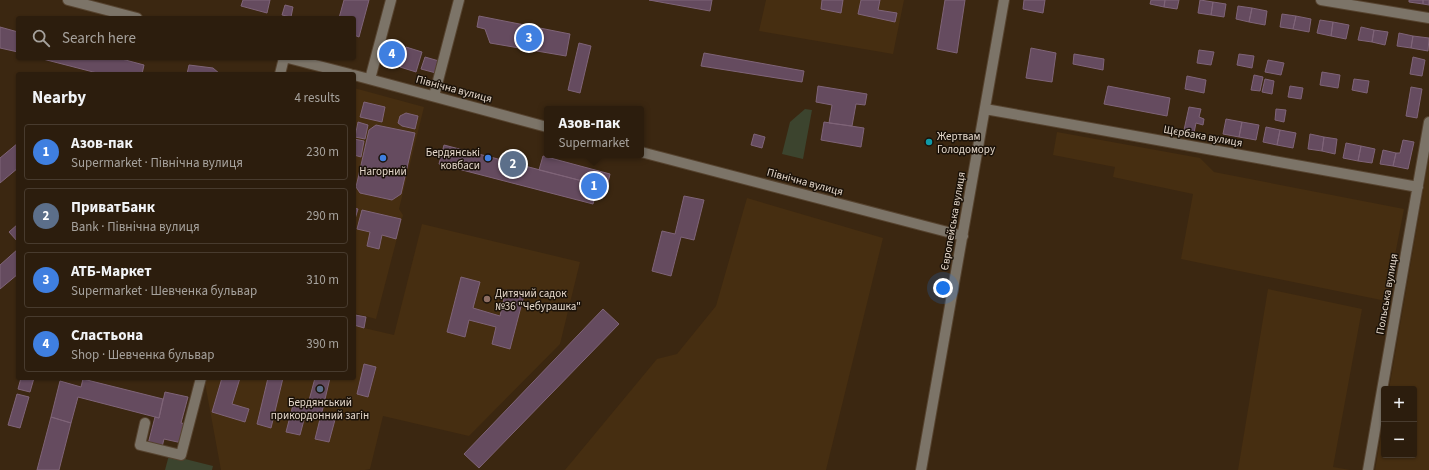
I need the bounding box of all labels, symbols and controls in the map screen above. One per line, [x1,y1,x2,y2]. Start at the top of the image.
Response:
search box [16,16,356,60]
pin: 3 [516,23,542,53]
icon: search [30,27,52,49]
text: Search here [62,28,136,49]
pin: 4 [379,39,405,69]
street label: Північна вулиця [414,72,494,106]
text: Nearby [32,86,86,110]
text: 4 results [295,89,340,107]
popup [544,106,644,158]
text: Азов-пак [559,113,620,134]
street label: Щєрбака вулиця [1162,122,1244,150]
place label: Жертвам Голодомору [937,129,995,157]
text: Азов-пак [71,133,133,154]
text: Supermarket [559,134,629,152]
marker: Жертвам Голодомору [924,137,934,147]
text: 1 [43,143,49,161]
text: 230 m [306,143,339,161]
place label: Бердянські ковбаси [426,145,480,173]
pin: 2 [500,149,526,179]
marker: Нагорний [378,153,388,163]
marker: Бердянські ковбаси [483,153,493,163]
text: Supermarket · Північна вулиця [71,154,243,172]
place label: Нагорний [359,164,407,179]
street label: Північна вулиця [765,165,845,199]
pin: 1 [581,171,607,201]
street label: Європейська вулиця [937,171,969,271]
text: ПриватБанк [71,197,155,218]
text: 2 [43,207,49,225]
text: 290 m [306,207,339,225]
text: Bank · Північна вулиця [71,218,200,236]
street label: Польська вулиця [1372,252,1402,336]
text: АТБ-Маркет [71,261,152,282]
text: 3 [43,271,49,289]
text: 310 m [306,271,339,289]
your location [933,278,953,298]
text: Supermarket · Шевченка бульвар [71,282,257,300]
place label: Дитячий садок №36 "Чебурашка" [495,286,581,314]
marker: Дитячий садок №36 "Чебурашка" [482,294,492,304]
text: Сластьона [71,325,143,346]
text: 4 [43,335,49,353]
text: 390 m [306,335,339,353]
text: Shop · Шевченка бульвар [71,346,215,364]
marker: Бердянський прикордонний загін [315,384,325,394]
map controls [1381,386,1417,458]
button: + [1381,386,1417,422]
place label: Бердянський прикордонний загін [271,395,369,423]
button: − [1381,422,1417,458]

